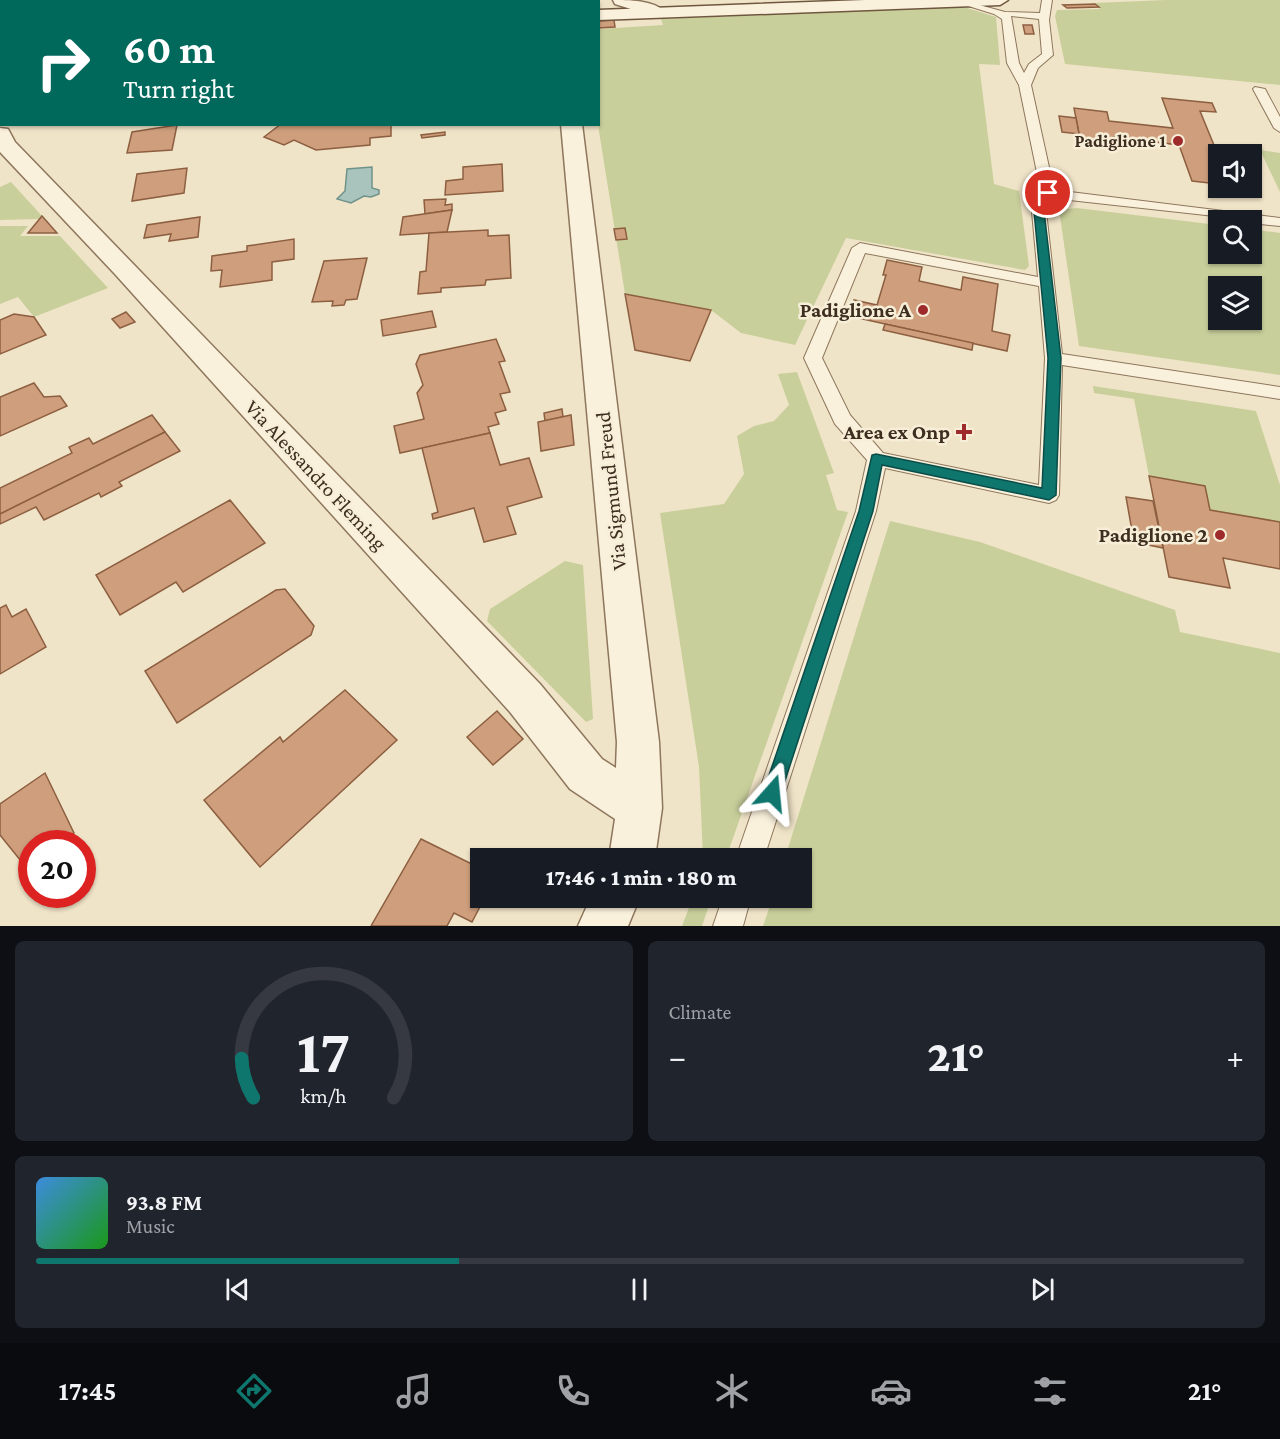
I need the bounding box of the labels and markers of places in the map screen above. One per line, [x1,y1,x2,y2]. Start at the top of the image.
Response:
place label: Padiglione 1 [1075,131,1166,151]
marker: Padiglione 1 [1171,134,1185,148]
pin [1022,167,1073,218]
place label: Padiglione A [800,298,912,322]
marker: Padiglione A [916,303,930,317]
place label: Area ex Onp [842,420,950,444]
marker: Area ex Onp [955,423,973,441]
place label: Padiglione 2 [1099,523,1208,547]
marker: Padiglione 2 [1213,528,1227,542]

